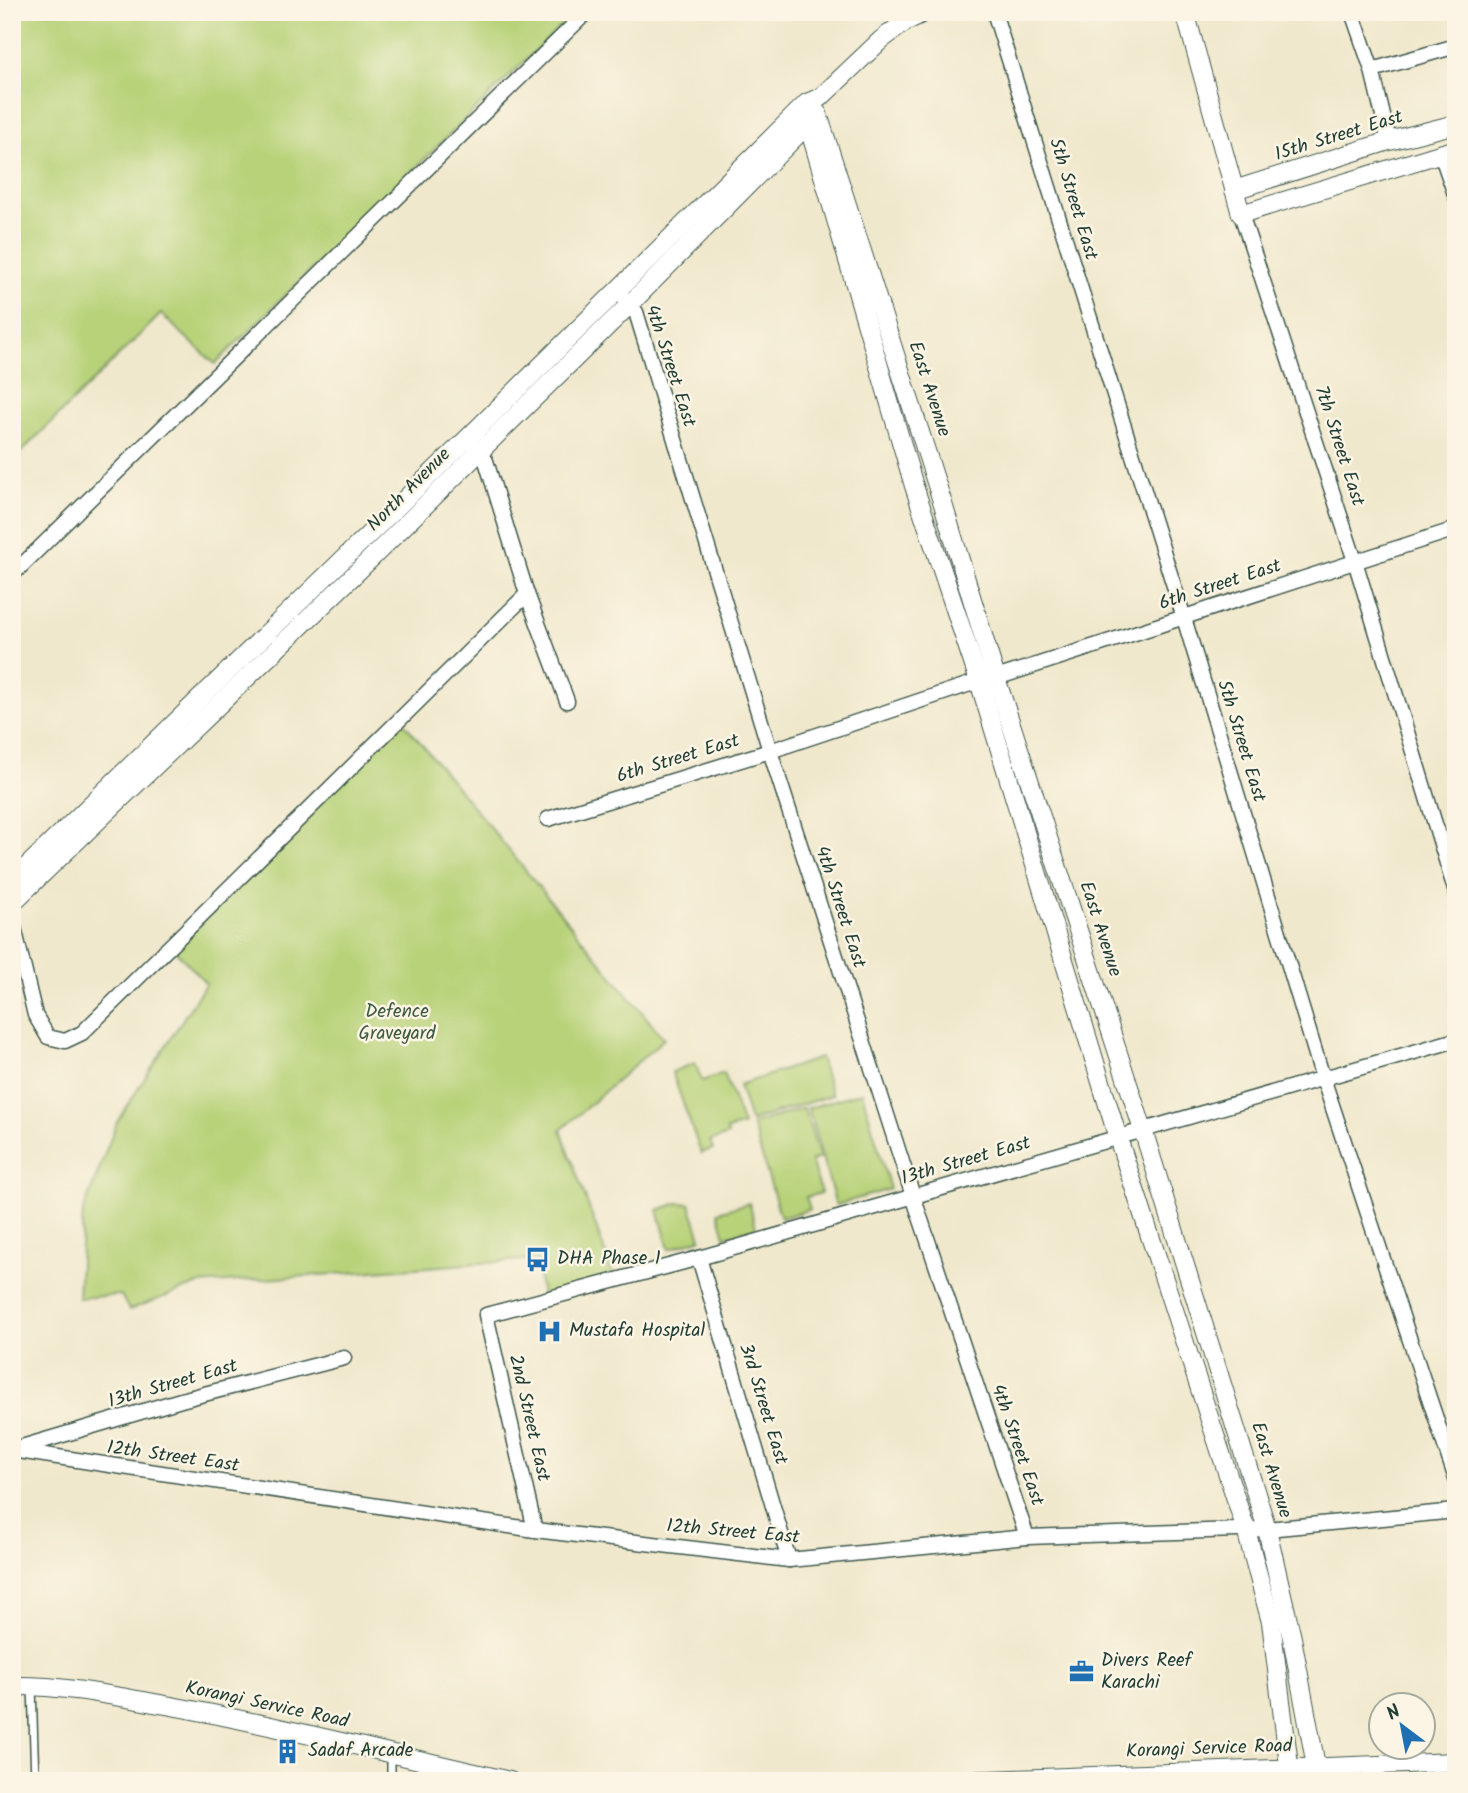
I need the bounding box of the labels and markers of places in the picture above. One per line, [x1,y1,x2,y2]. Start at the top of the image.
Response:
place label: DHA Phase 1 [557,1244,661,1274]
bus stop icon: DHA Phase 1 [523,1245,551,1273]
place label: Mustafa Hospital [569,1316,705,1346]
hospital icon: Mustafa Hospital [535,1317,563,1345]
place label: Divers Reef Karachi [1101,1646,1194,1698]
office icon: Divers Reef Karachi [1067,1658,1095,1686]
place label: Sadaf Arcade [308,1736,414,1766]
building icon: Sadaf Arcade [274,1737,302,1765]

